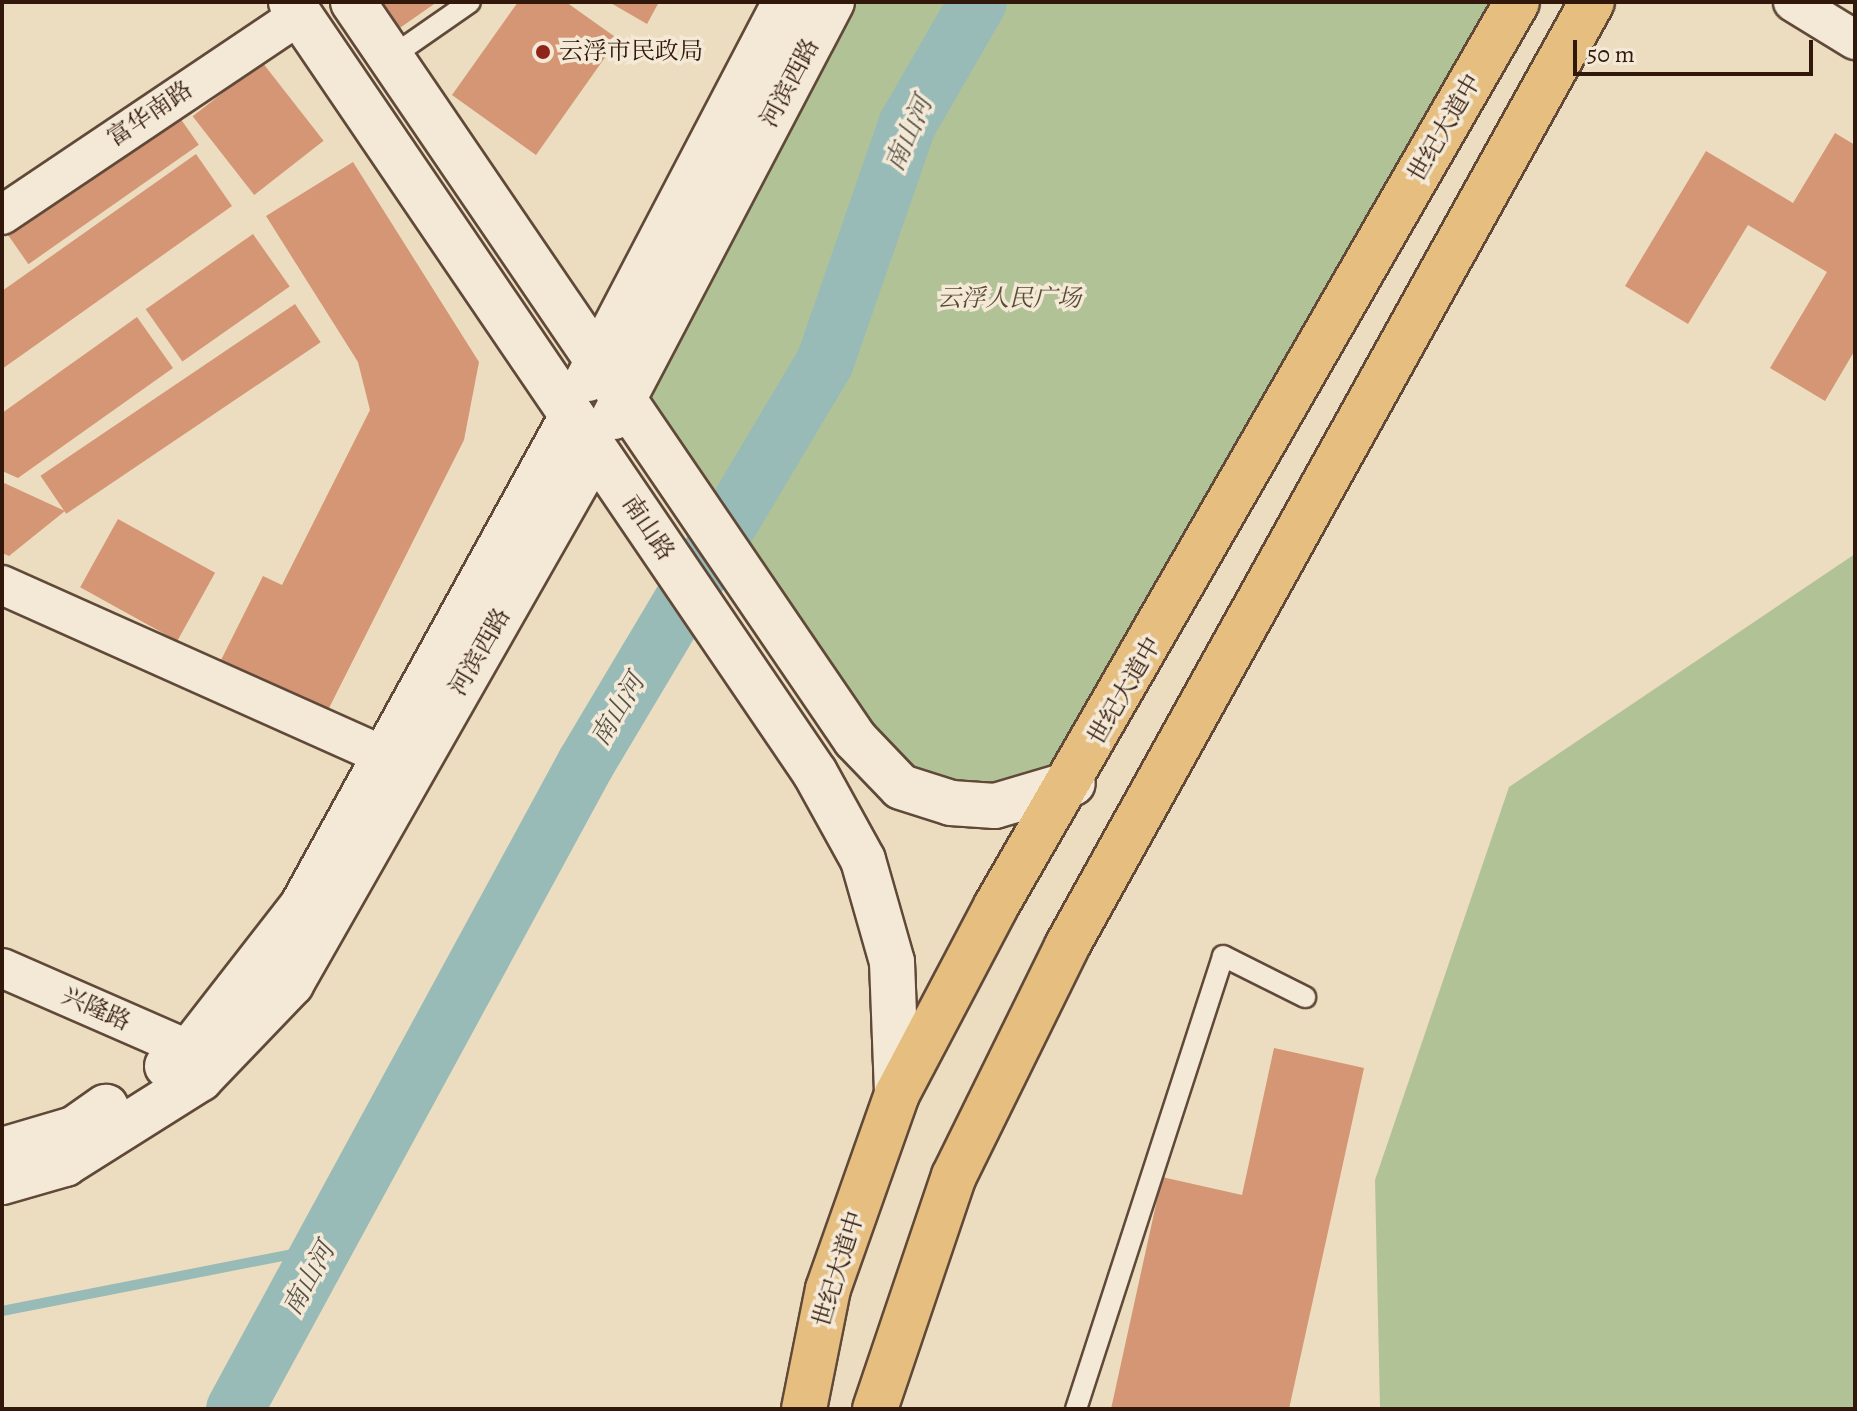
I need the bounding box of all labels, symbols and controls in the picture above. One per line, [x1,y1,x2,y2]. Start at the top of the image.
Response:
scale bar [1577,24,1817,74]
street label: 河滨西路 [755,34,825,132]
place label: 云浮市民政局 [559,38,703,66]
text: 50 m [1587,38,1635,70]
marker: 云浮市民政局 [534,43,552,61]
street label: 世纪大道中 [1403,69,1487,187]
street label: 富华南路 [102,75,198,153]
water label: 南山河 [879,92,939,176]
park label: 云浮人民广场 [937,285,1081,313]
street label: 南山路 [616,490,680,566]
street label: 河滨西路 [444,603,516,701]
street label: 世纪大道中 [1083,632,1167,750]
water label: 南山河 [585,669,651,751]
street label: 兴隆路 [57,981,135,1037]
street label: 世纪大道中 [808,1207,870,1331]
water label: 南山河 [276,1237,342,1321]

